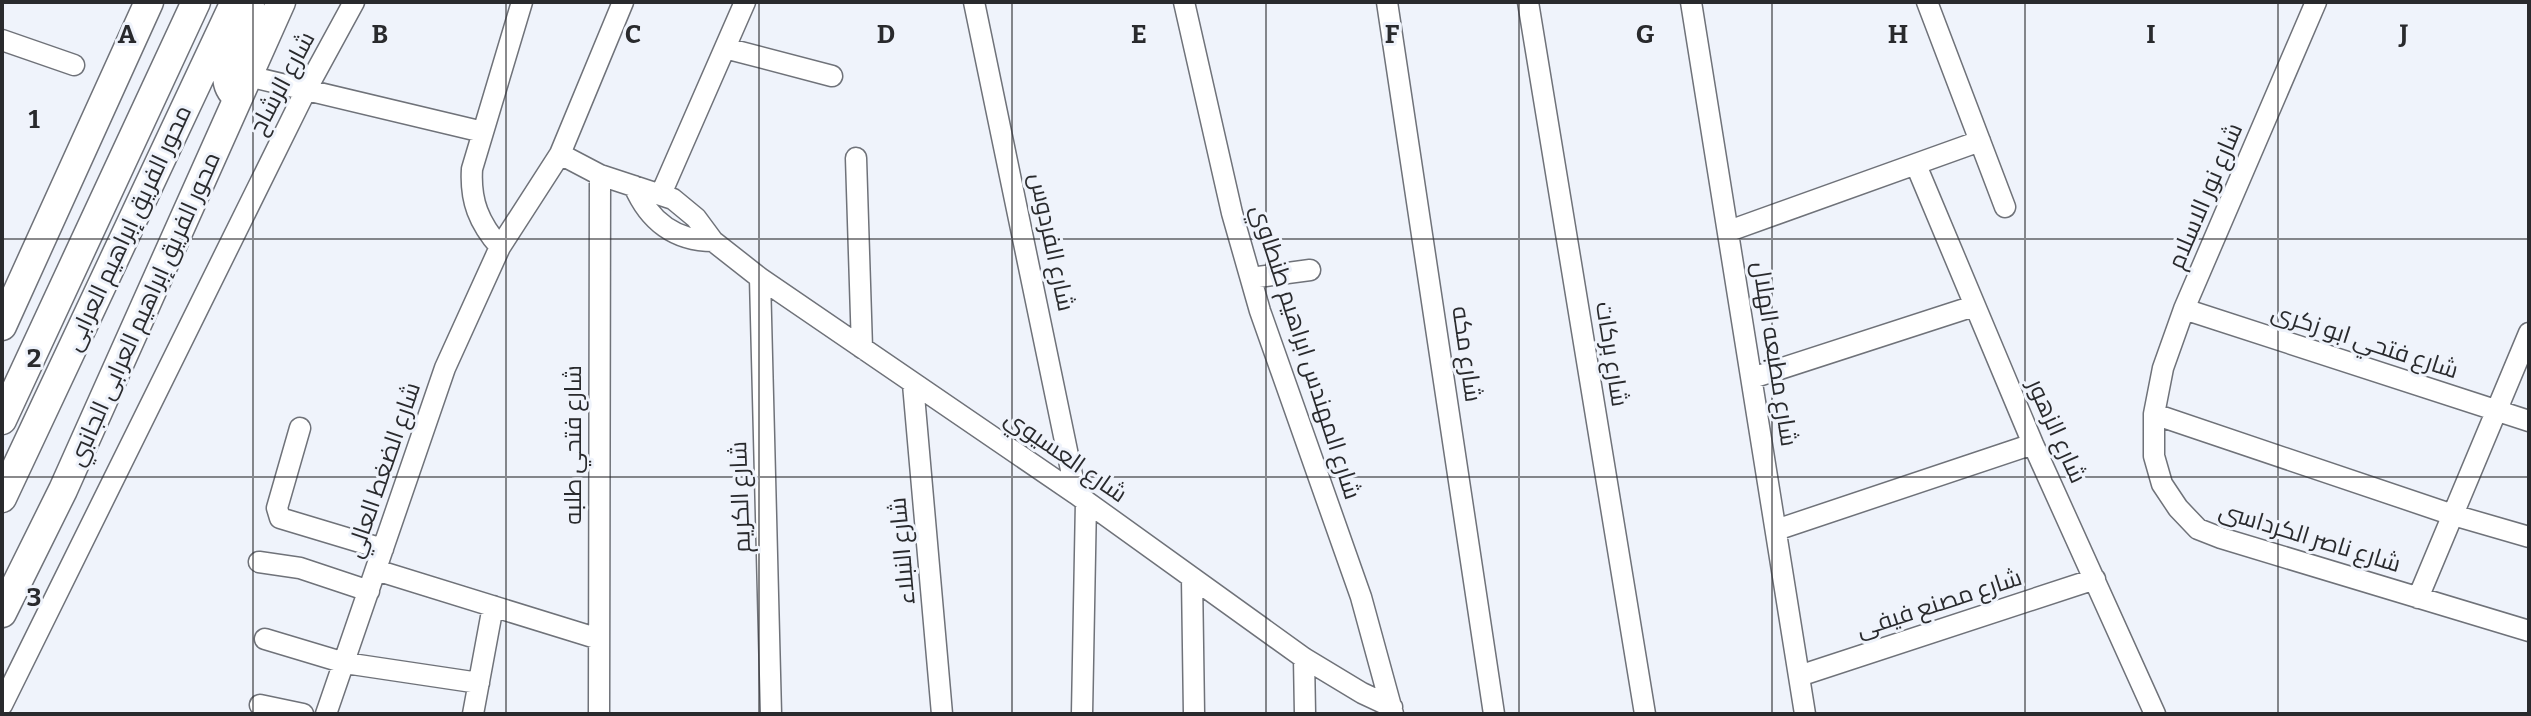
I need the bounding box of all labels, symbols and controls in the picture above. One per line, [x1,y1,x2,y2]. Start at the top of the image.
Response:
text: A [118,19,137,50]
text: B [372,19,388,50]
text: C [625,19,641,50]
text: D [877,19,895,50]
text: E [1131,19,1147,50]
text: F [1385,19,1400,50]
text: G [1636,19,1655,50]
text: H [1888,19,1908,50]
text: I [2146,19,2156,50]
text: J [2398,19,2409,50]
street label: شارع الرشاح [243,27,323,140]
street label: محور الفريق إبراهيم العرابى [59,101,199,356]
text: 1 [28,104,40,135]
street label: شارع نور الاسلام [2162,119,2250,274]
street label: محور الفريق إبراهيم العرابى الجانبي [62,148,231,472]
street label: شارع الفردوس [1022,170,1080,314]
street label: شارع المهندس ابراهيم طنطاوي [1241,201,1367,504]
street label: شارع مطبعه الهلال [1745,260,1803,449]
street label: شارع فتحي ابو زكرى [2266,298,2462,389]
street label: شارع بركات [1588,299,1634,409]
street label: شارع مكه [1444,304,1488,404]
text: 2 [27,343,41,374]
street label: شارع فتحي طلبه [559,365,592,525]
street label: شارع الزهور [2019,373,2092,488]
street label: شارع الضغط العالي [340,379,431,563]
street label: شارع العسيوي [997,404,1132,512]
street label: شارع الكريم [724,441,758,553]
street label: شارع النبلاء [883,496,923,606]
street label: شارع ناصر الكرداسى [2215,496,2404,580]
street label: شارع مصنع فيفى [1853,563,2026,645]
text: 3 [27,582,41,613]

